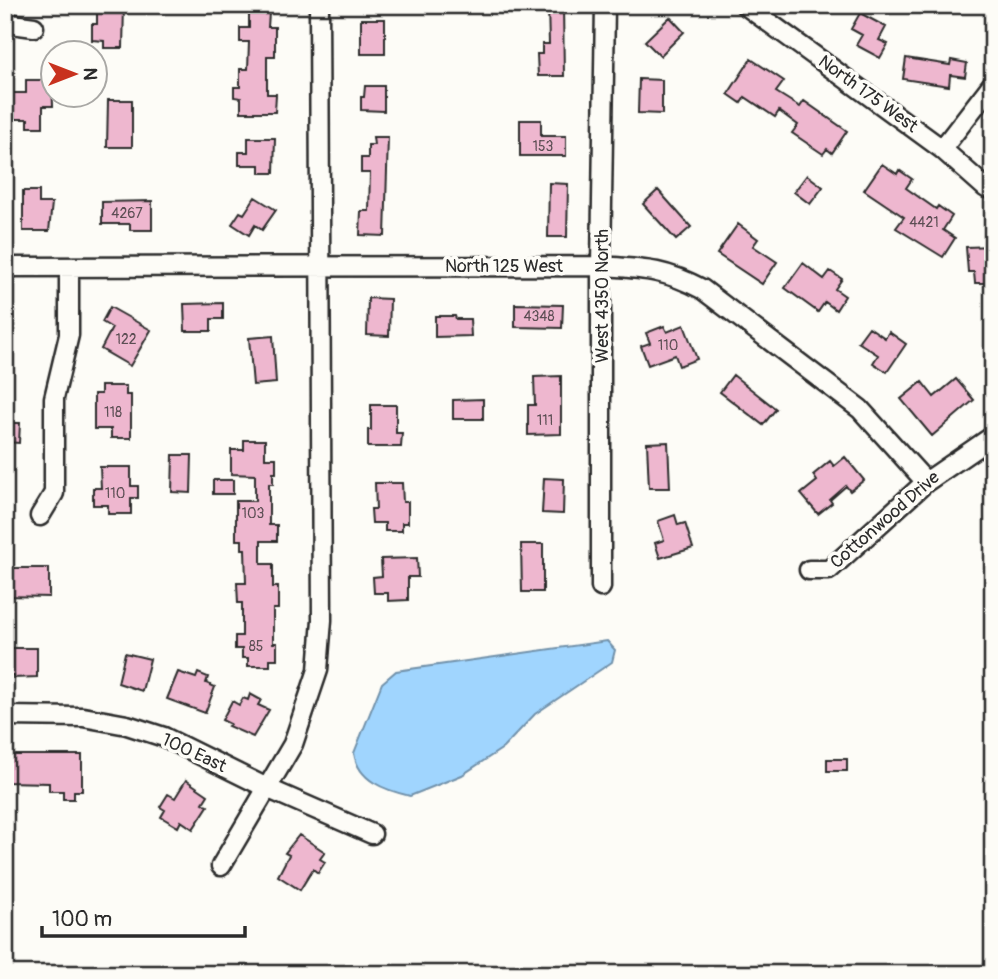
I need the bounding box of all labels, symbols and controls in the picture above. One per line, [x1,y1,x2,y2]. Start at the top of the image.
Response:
north arrow [38,38,108,108]
street label: North 175 West [814,50,923,138]
text: N [78,68,102,81]
house number: 153 [533,138,554,155]
house number: 4267 [111,205,143,222]
house number: 4421 [909,214,939,231]
street label: West 4350 North [591,229,614,363]
street label: North 125 West [445,255,564,278]
house number: 4348 [523,308,555,325]
house number: 122 [115,331,137,348]
house number: 110 [658,337,678,354]
house number: 118 [104,404,122,421]
house number: 111 [537,412,553,429]
street label: Cottonwood Drive [826,466,945,574]
house number: 110 [105,485,125,502]
house number: 103 [242,505,265,522]
house number: 85 [249,638,263,655]
street label: 100 East [158,728,231,778]
scale bar [42,895,245,939]
text: 100 m [52,906,112,933]

